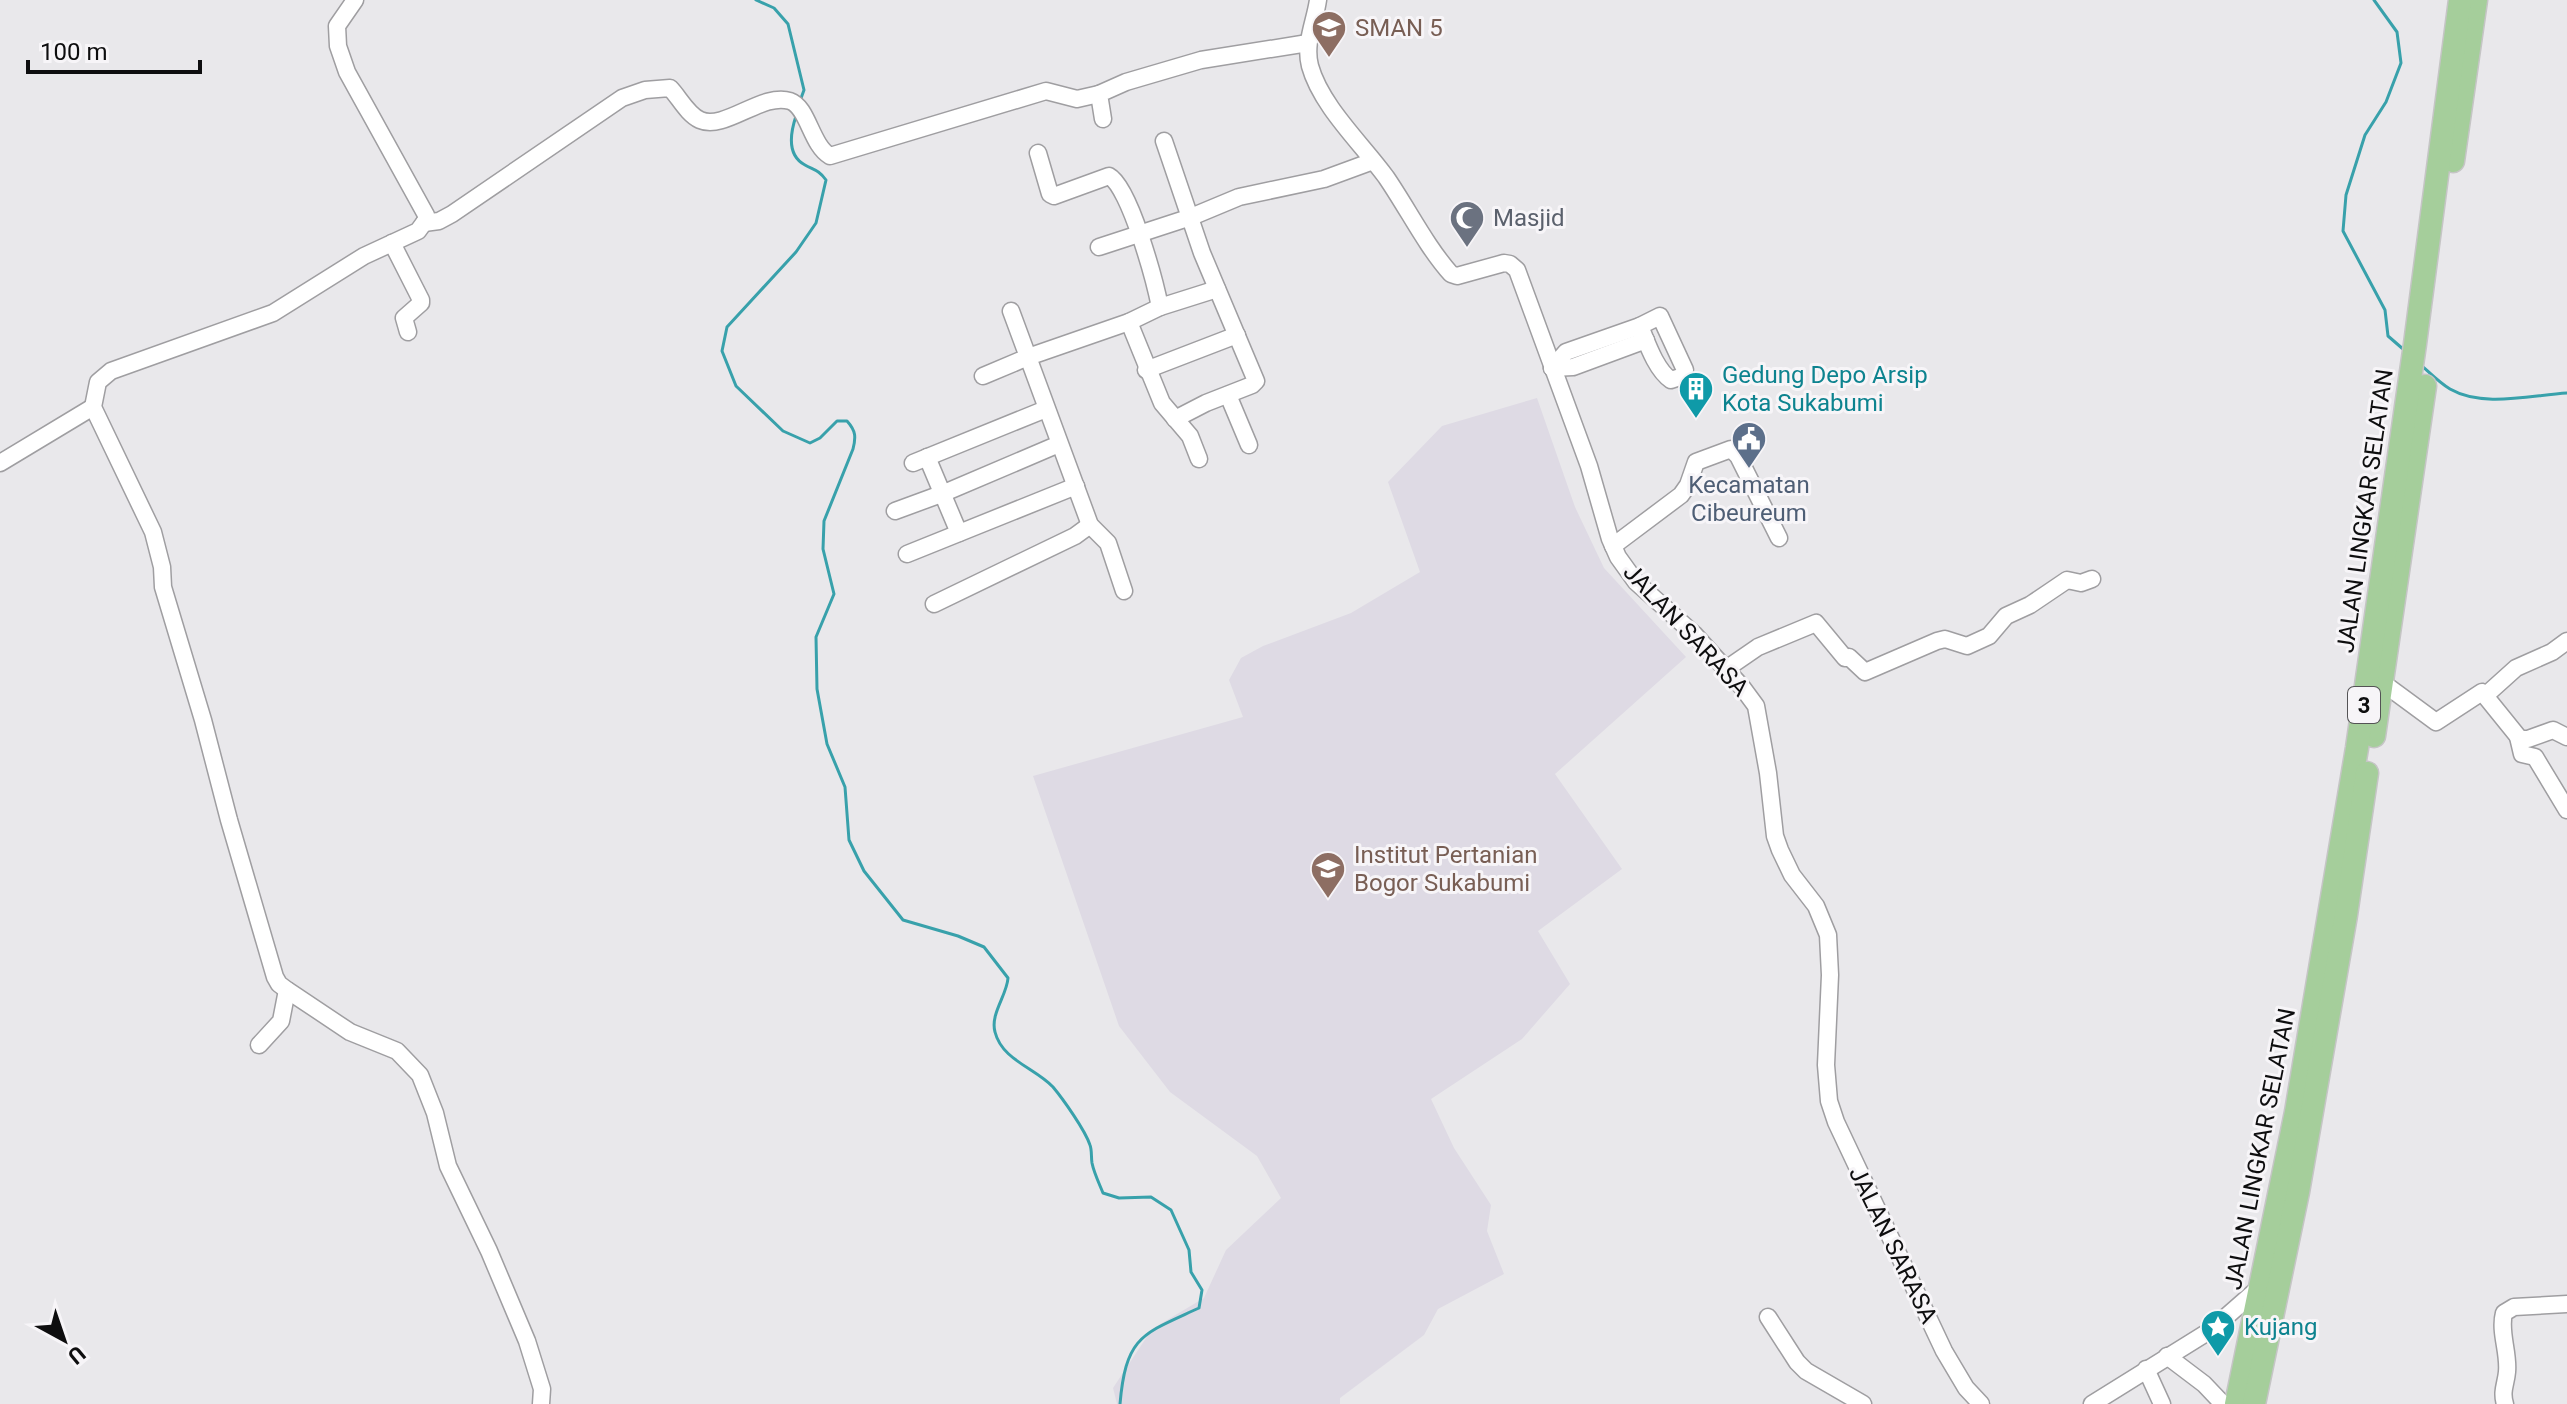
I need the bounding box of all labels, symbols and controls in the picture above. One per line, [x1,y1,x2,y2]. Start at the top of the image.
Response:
school or university icon: SMAN 5 [1310,9,1348,59]
place label: SMAN 5 [1355,14,1443,42]
scale bar [28,24,200,74]
text: 100 m [40,38,107,66]
mosque icon: Masjid [1448,199,1486,249]
place label: Masjid [1493,204,1565,232]
place label: Gedung Depo Arsip Kota Sukabumi [1722,361,1928,417]
street label: JALAN LINGKAR SELATAN [2331,367,2399,655]
building icon: Gedung Depo Arsip Kota Sukabumi [1677,370,1715,420]
public building icon: Kecamatan Cibeureum [1730,420,1768,470]
place label: Kecamatan Cibeureum [1688,471,1810,527]
street label: JALAN SARASA [1618,558,1755,702]
road number: 3 [2348,687,2380,723]
place label: Institut Pertanian Bogor Sukabumi [1354,841,1537,897]
school or university icon: Institut Pertanian Bogor Sukabumi [1309,850,1347,900]
street label: JALAN LINGKAR SELATAN [2219,1006,2301,1292]
street label: JALAN SARASA [1843,1162,1943,1328]
north arrow [24,1300,104,1380]
place icon: Kujang [2199,1308,2237,1358]
place label: Kujang [2244,1313,2318,1341]
text: U [63,1341,90,1369]

